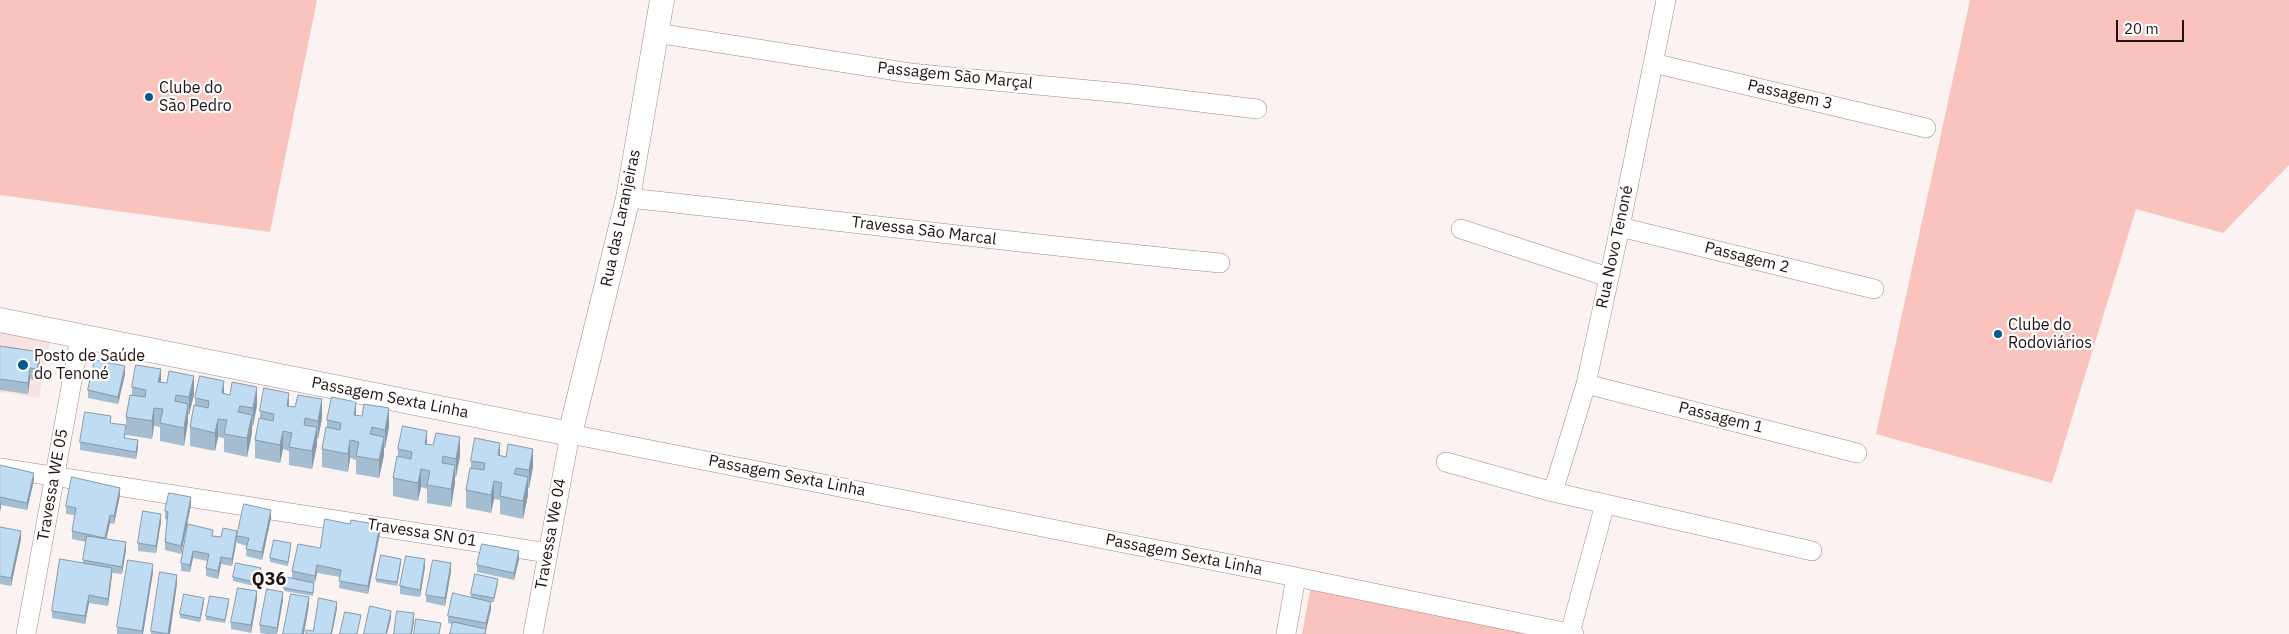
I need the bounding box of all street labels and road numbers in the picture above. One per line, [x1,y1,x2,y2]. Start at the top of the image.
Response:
street label: Passagem São Marçal [877,58,1033,94]
street label: Passagem 3 [1746,76,1834,114]
street label: Rua das Laranjeiras [597,148,645,288]
street label: Rua Novo Tenoné [1593,184,1637,310]
street label: Travessa São Marcal [850,213,998,249]
street label: Passagem 2 [1703,238,1791,278]
street label: Passagem Sexta Linha [310,373,470,423]
street label: Passagem 1 [1677,398,1765,438]
street label: Travessa WE 05 [34,427,72,543]
street label: Passagem Sexta Linha [707,451,867,501]
street label: Travessa We 04 [532,477,570,591]
street label: Travessa SN 01 [366,515,478,551]
street label: Passagem Sexta Linha [1104,530,1264,580]

